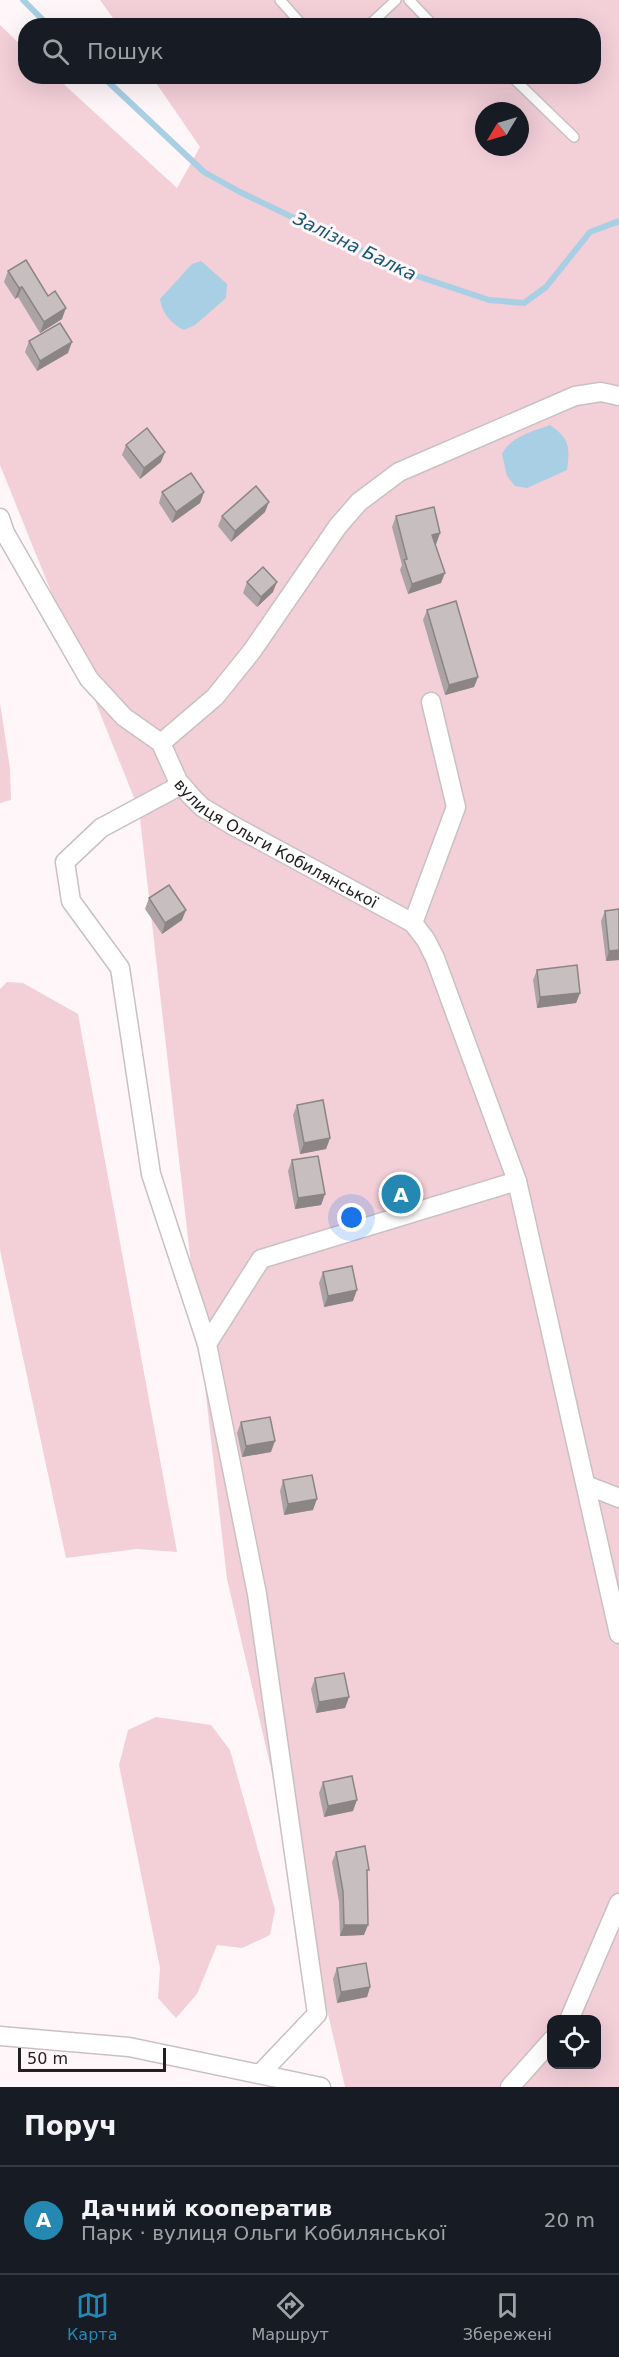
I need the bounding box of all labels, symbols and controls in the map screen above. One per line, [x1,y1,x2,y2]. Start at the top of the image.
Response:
search box [18,18,601,84]
icon: search [39,35,72,68]
text: Пошук [87,39,163,64]
north arrow [475,102,529,156]
water label: Залізна Балка [290,207,420,285]
street label: вулиця Ольги Кобилянської [171,774,382,912]
pin: A [382,1172,420,1216]
your location [337,1203,366,1232]
map controls [547,2015,601,2069]
button: locate [547,2015,601,2069]
scale bar [18,2045,166,2072]
text: 50 m [27,2049,68,2068]
text: Поруч [24,2111,117,2141]
text: Дачний кооператив [81,2196,332,2221]
text: A [36,2208,51,2232]
text: 20 m [544,2208,595,2232]
text: Парк · вулиця Ольги Кобилянської [81,2221,446,2245]
tab: Карта [67,2289,117,2344]
tab: Маршрут [251,2289,329,2344]
tab: Збережені [463,2289,552,2344]

